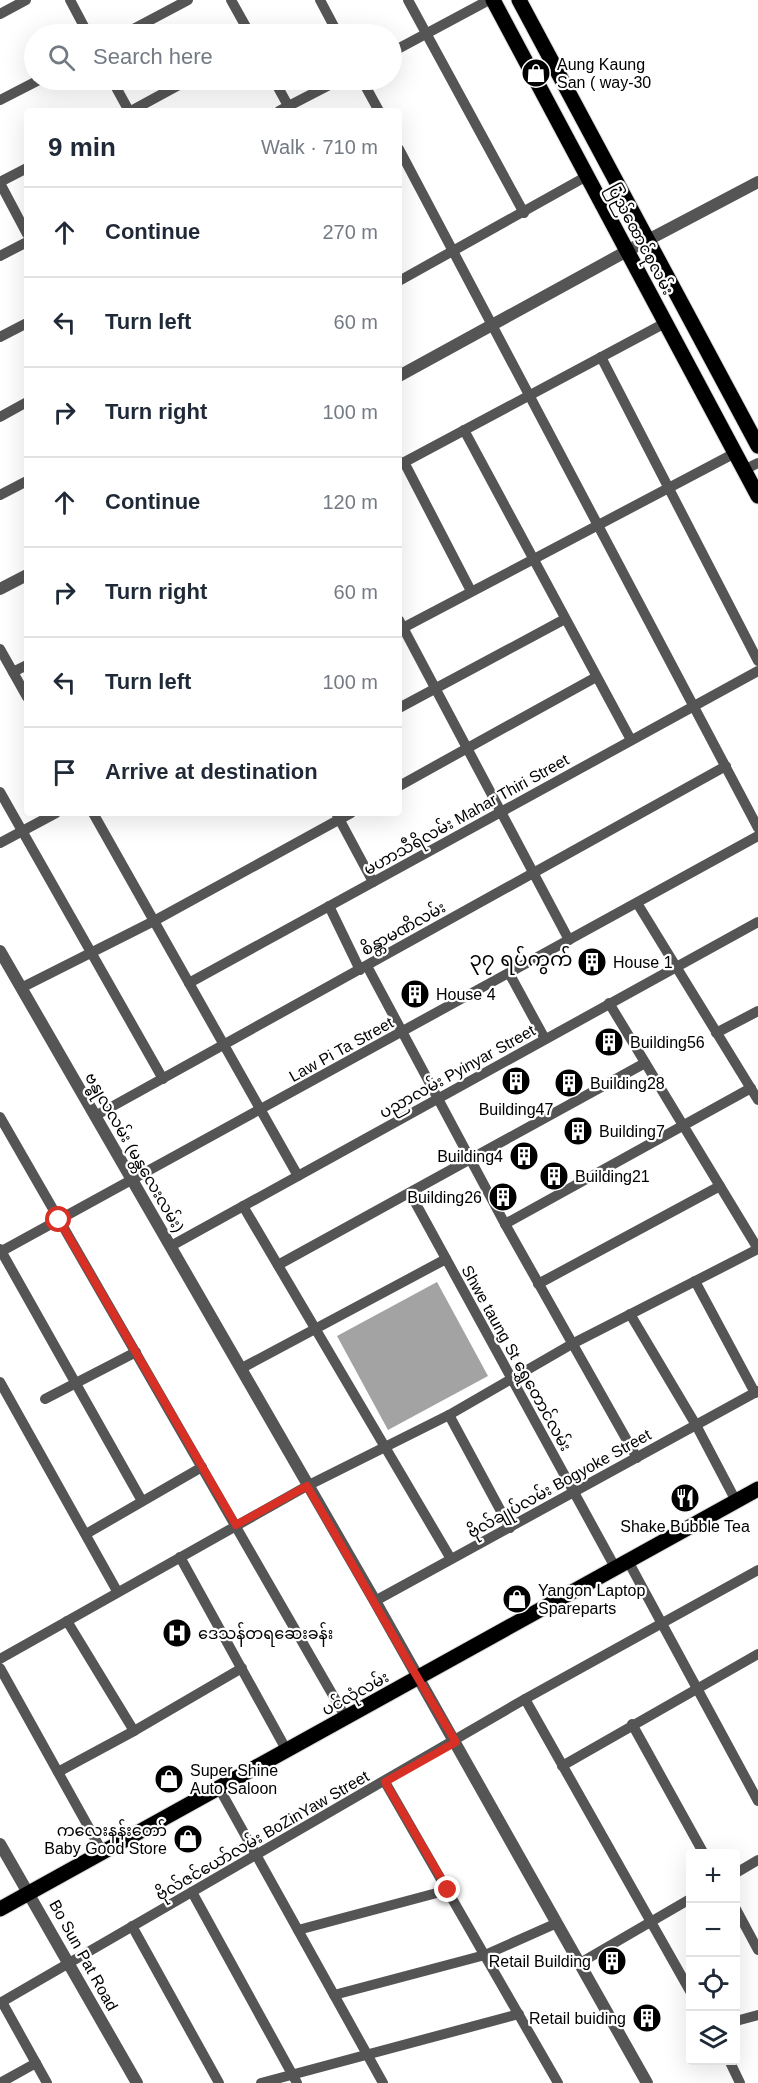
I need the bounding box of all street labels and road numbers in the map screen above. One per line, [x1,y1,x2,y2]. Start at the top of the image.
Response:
street label: ပြည်ထောင်စုလမ်း [599,180,680,300]
street label: မဟာသီရိလမ်း Mahar Thiri Street [359,748,575,882]
street label: စိန္တာမဏိလမ်း [357,896,451,963]
street label: Law Pi Ta Street [286,1014,397,1085]
street label: ပညာလမ်း Pyinyar Street [375,1019,541,1126]
street label: ဗန္ဓုလလမ်း (မန္တလေးလမ်း) [77,1068,190,1238]
street label: Shwe taung St ရွှေတောင်လမ်း [454,1261,577,1456]
street label: ဗိုလ်ချုပ်လမ်း Bogyoke Street [463,1423,657,1546]
street label: ပင်လုံလမ်း [317,1666,394,1724]
street label: ဗိုလ်ဇင်ယော်လမ်း BoZinYaw Street [151,1764,375,1909]
street label: Bo Sun Pat Road [46,1897,121,2013]

